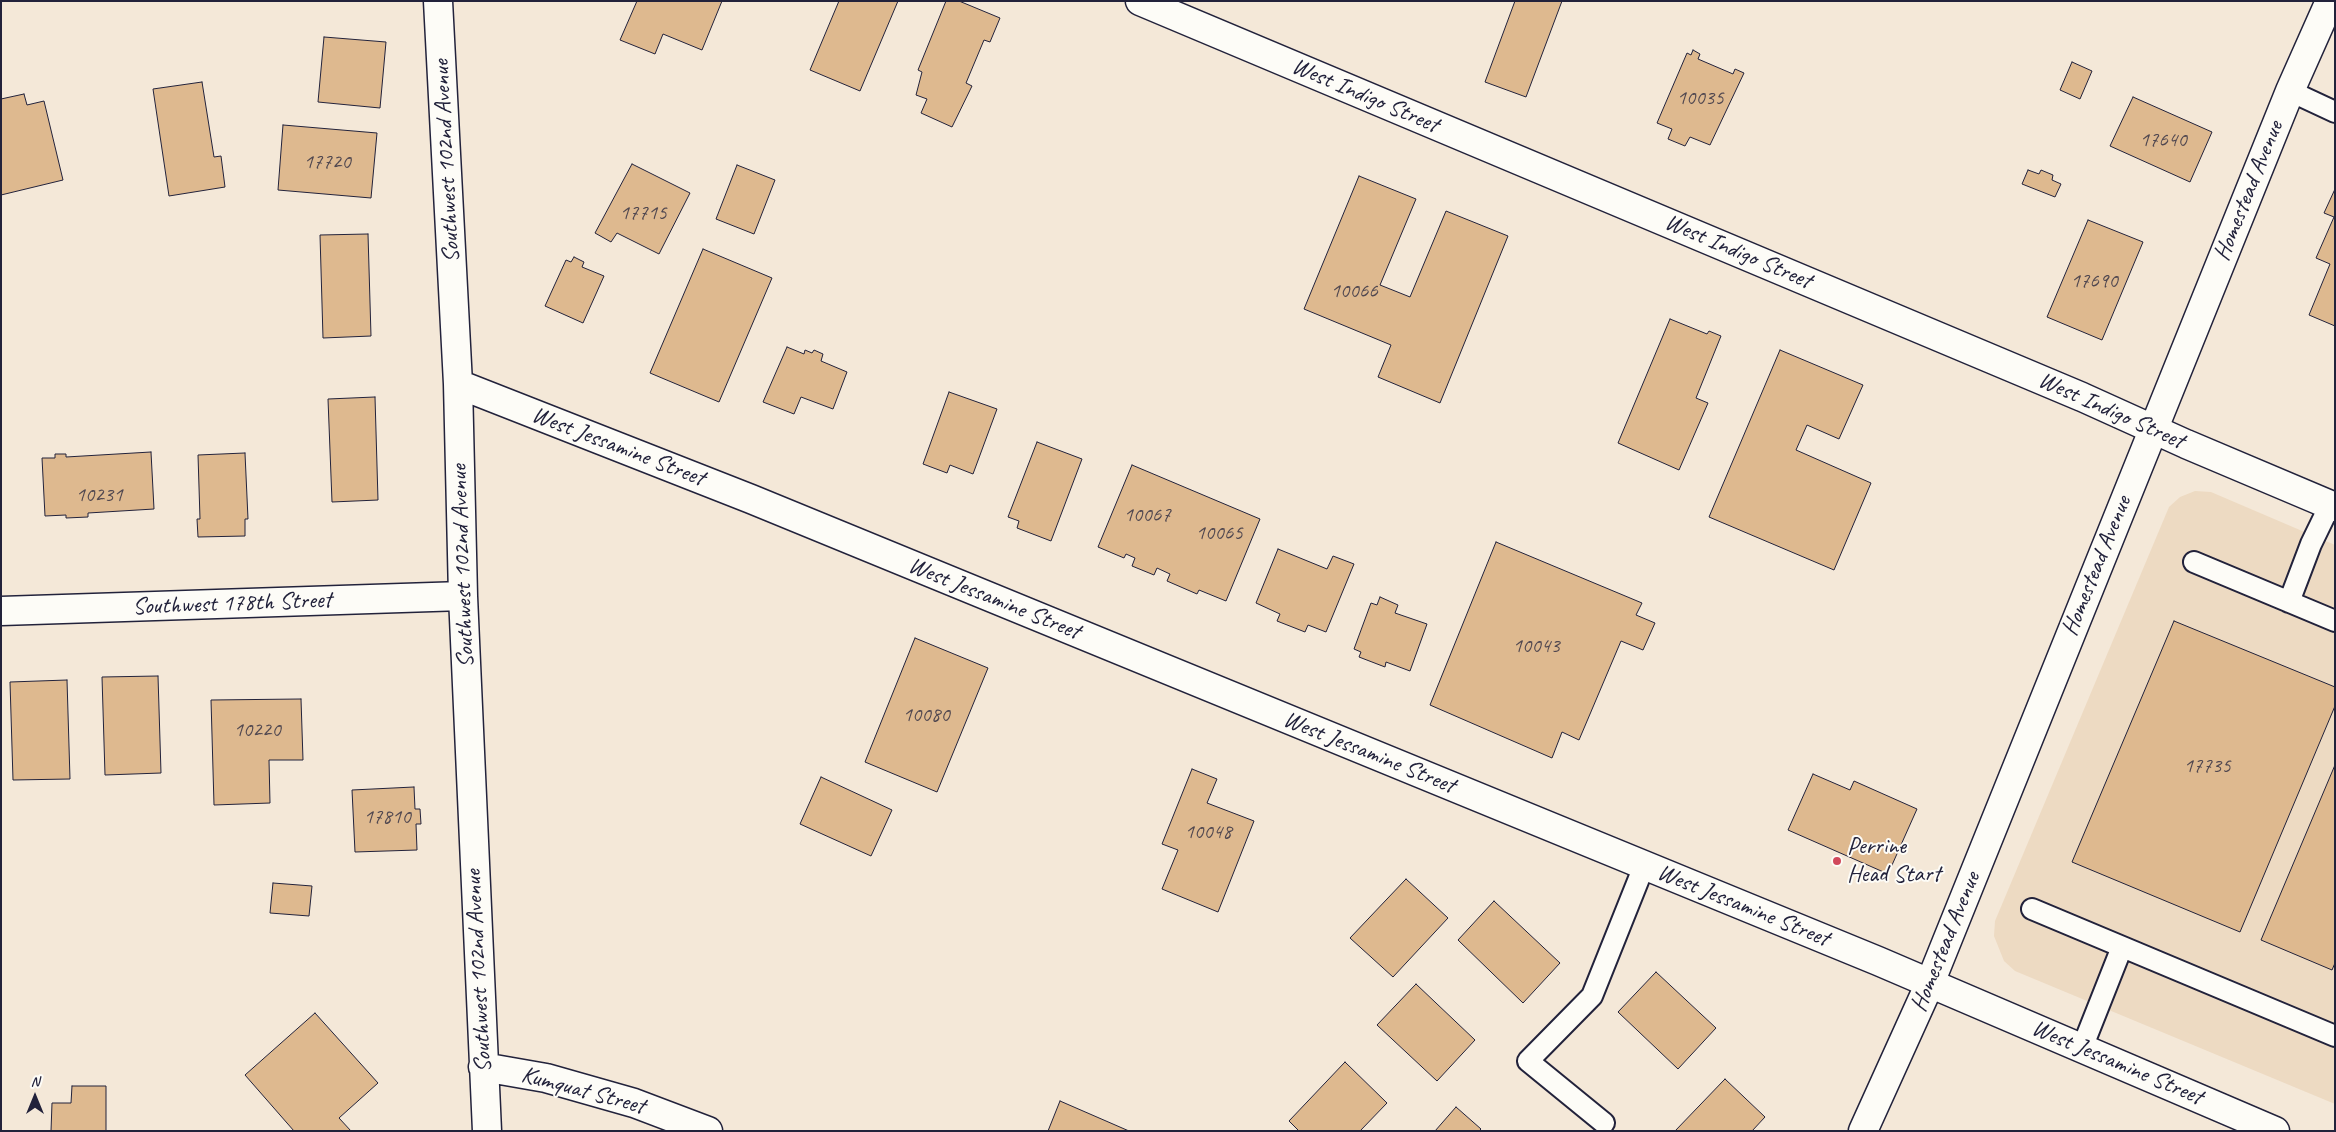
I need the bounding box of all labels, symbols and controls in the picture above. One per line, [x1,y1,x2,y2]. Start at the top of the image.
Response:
street label: West Indigo Street [1287,52,1443,140]
street label: Southwest 102nd Avenue [427,59,467,263]
house number: 10035 [1676,85,1724,111]
street label: Homestead Avenue [2208,117,2290,265]
house number: 17640 [2139,127,2187,153]
house number: 17720 [303,149,351,175]
house number: 17715 [619,200,667,226]
street label: West Indigo Street [1660,208,1816,296]
house number: 17690 [2070,268,2118,294]
house number: 10066 [1330,278,1378,304]
street label: West Indigo Street [2034,366,2188,456]
street label: West Jessamine Street [528,401,708,493]
street label: Southwest 102nd Avenue [445,464,481,668]
house number: 10231 [75,482,123,508]
street label: Homestead Avenue [2056,492,2138,640]
house number: 10067 [1123,502,1171,528]
house number: 10065 [1195,520,1243,546]
street label: West Jessamine Street [904,551,1084,647]
street label: Southwest 178th Street [132,586,332,622]
house number: 10043 [1512,633,1560,659]
house number: 10080 [902,702,950,728]
street label: West Jessamine Street [1279,705,1459,801]
house number: 10220 [233,717,281,743]
house number: 17735 [2183,753,2231,779]
house number: 17810 [363,804,411,830]
house number: 10048 [1184,819,1232,845]
place label: Perrine Head Start [1847,833,1940,889]
marker: Perrine Head Start [1831,855,1843,867]
street label: West Jessamine Street [1653,858,1833,954]
street label: Homestead Avenue [1905,868,1987,1016]
street label: Southwest 102nd Avenue [459,869,499,1073]
street label: West Jessamine Street [2027,1014,2207,1112]
street label: Kumquat Street [518,1061,648,1121]
north arrow [10,1072,60,1122]
text: N [31,1073,39,1090]

